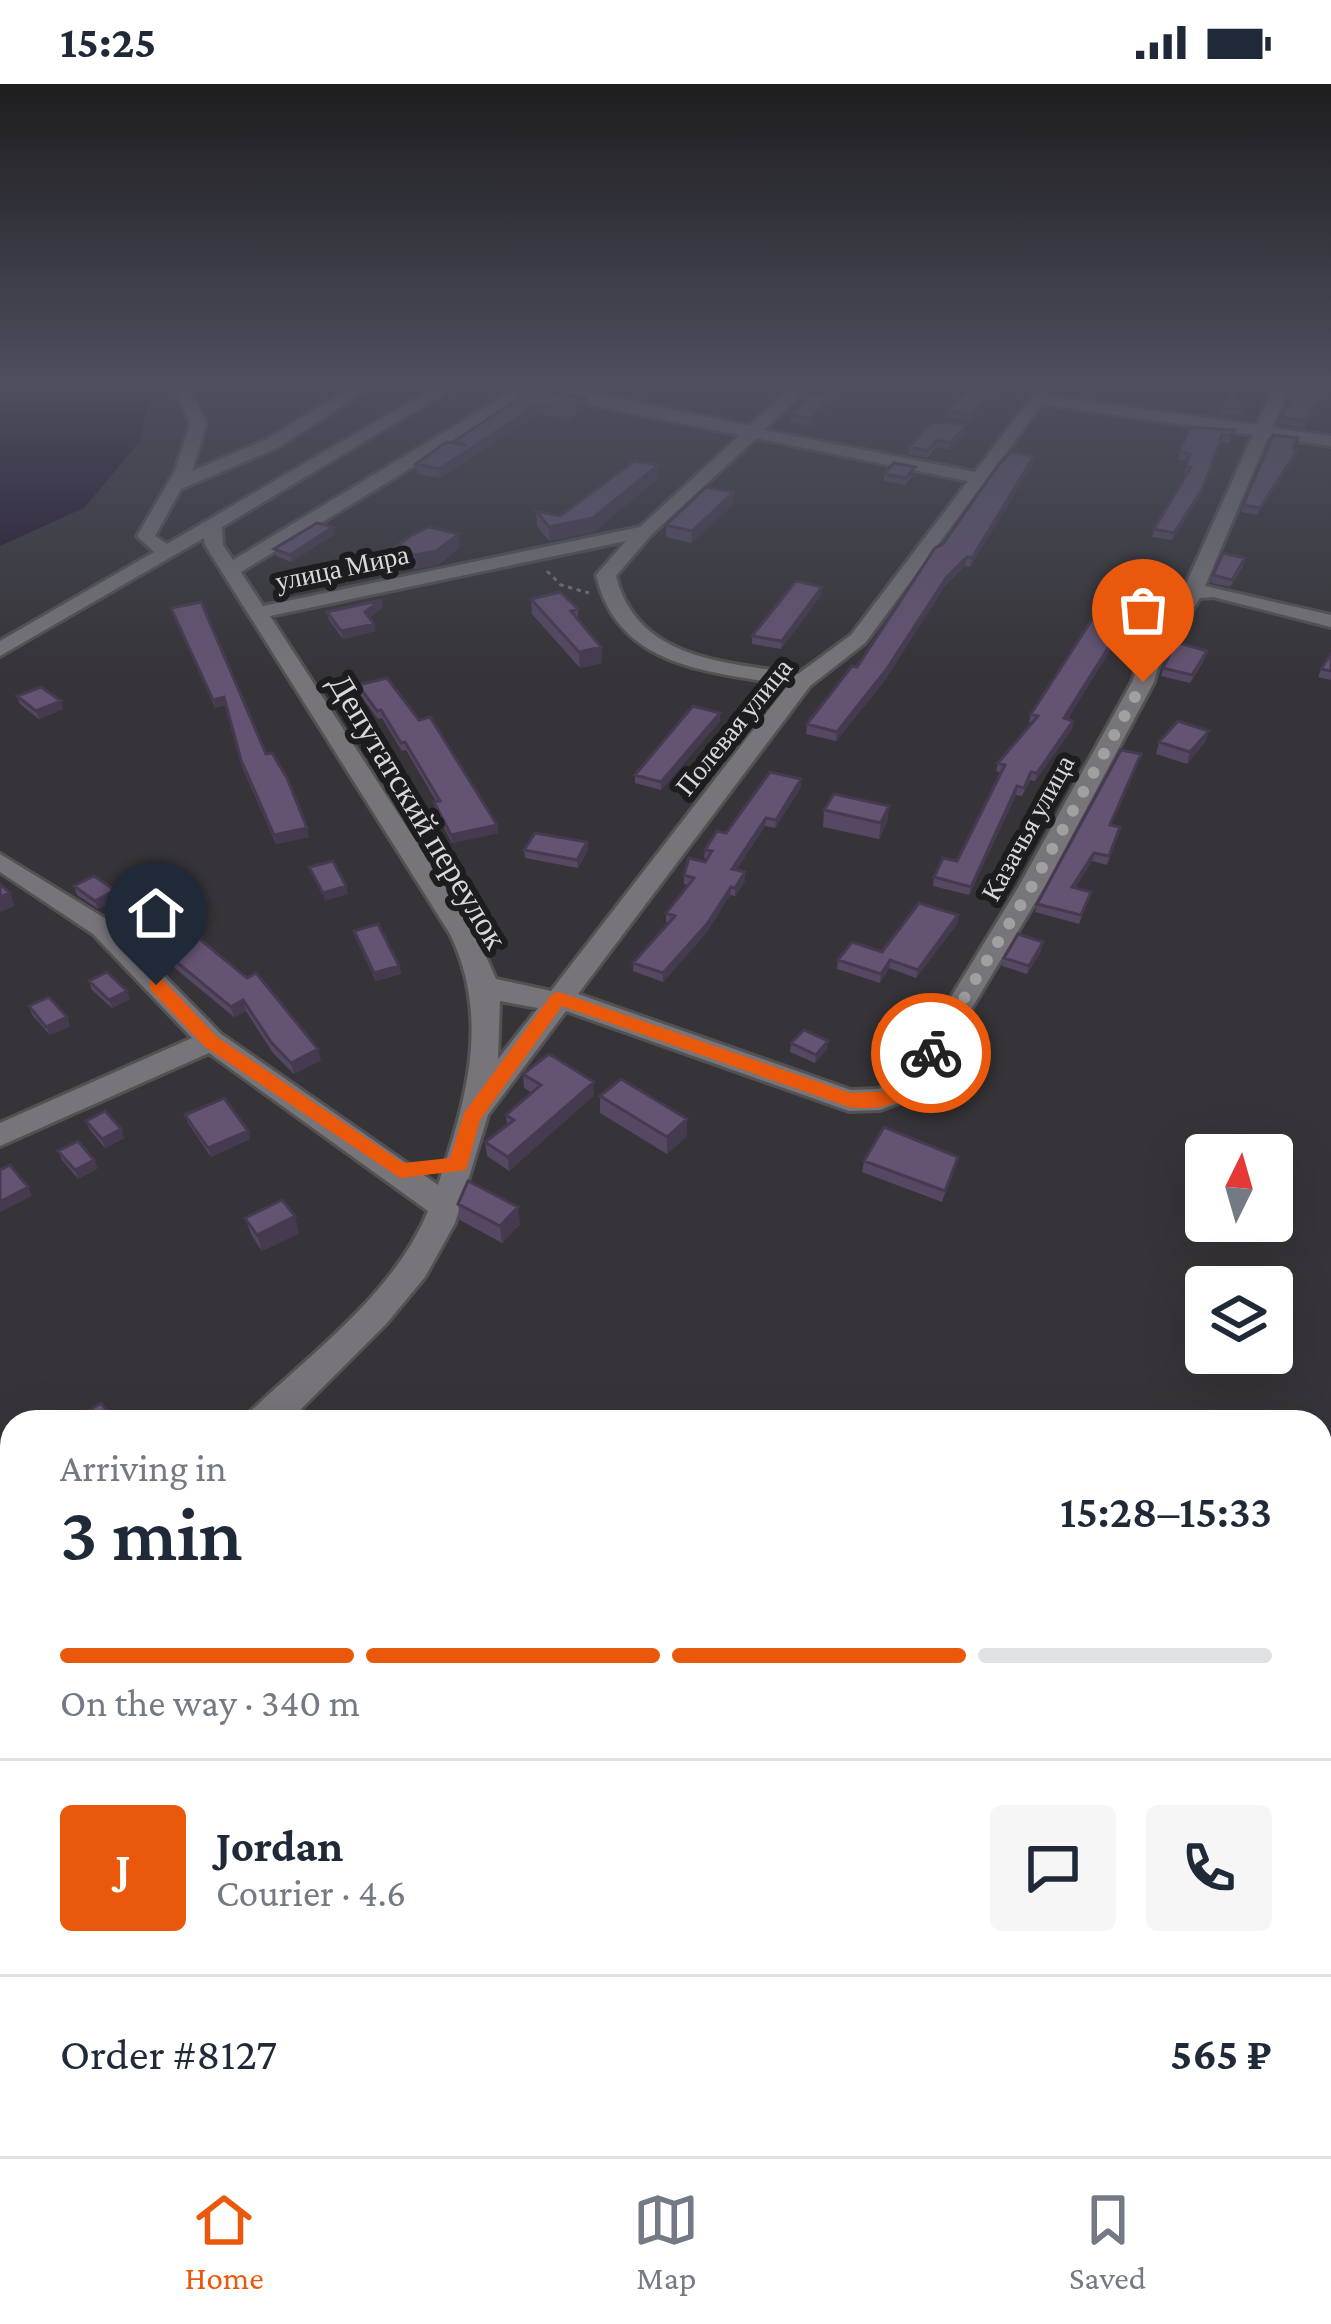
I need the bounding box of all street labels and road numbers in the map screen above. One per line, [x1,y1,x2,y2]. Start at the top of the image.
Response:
street label: улица Мира [273,539,411,597]
street label: Полевая улица [670,653,798,801]
street label: Депутатский переулок [322,667,516,956]
street label: Казачья улица [976,750,1080,906]

